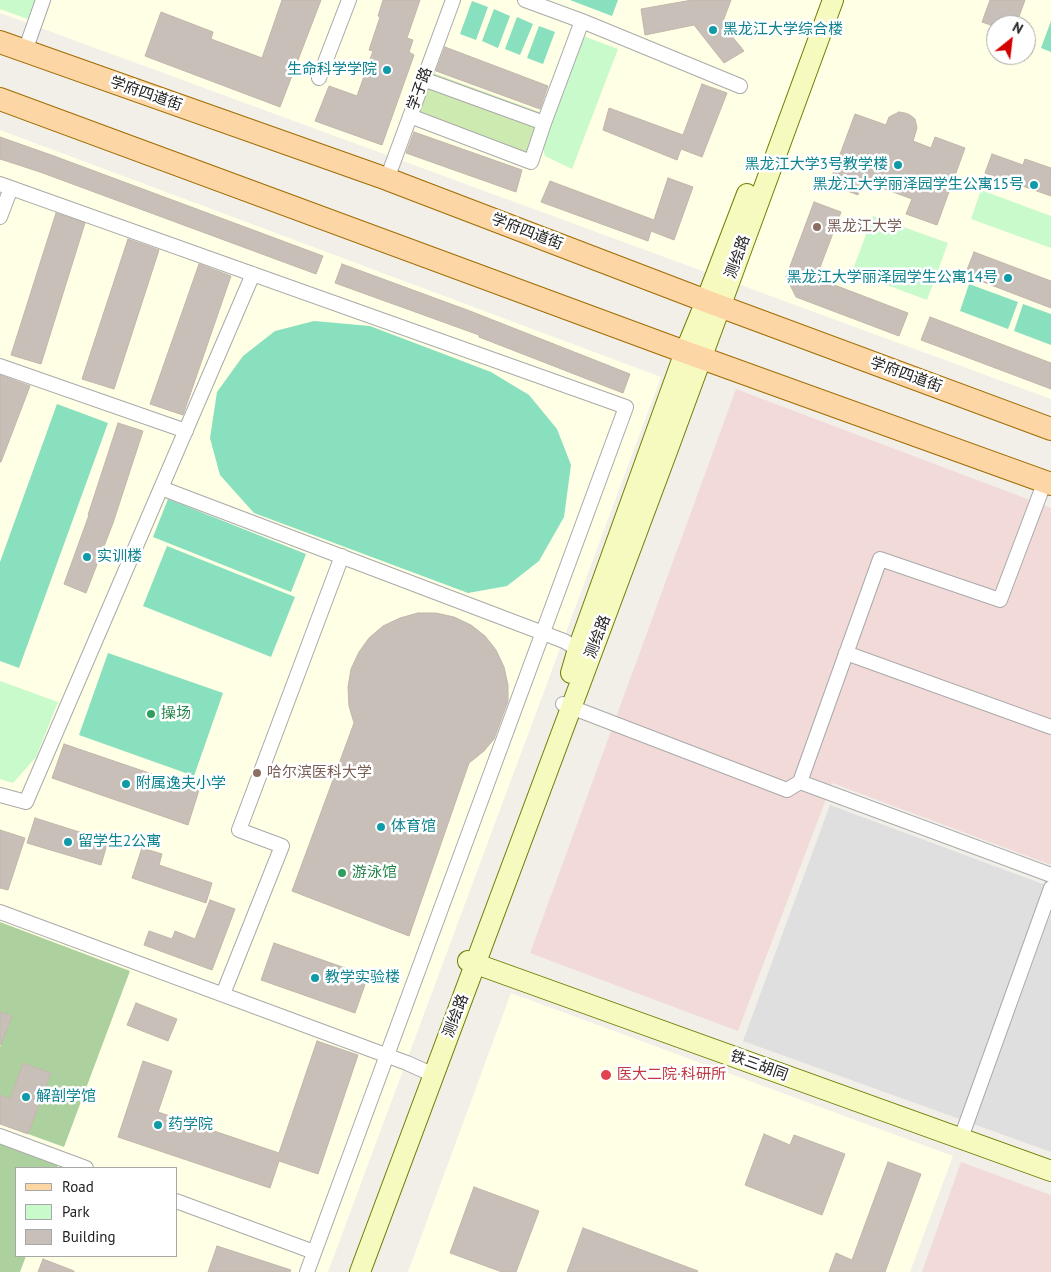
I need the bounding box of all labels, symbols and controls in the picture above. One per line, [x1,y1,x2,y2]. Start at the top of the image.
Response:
north arrow [986,15,1036,65]
text: N [1009,18,1026,38]
place label: 黑龙江大学综合楼 [723,21,843,39]
marker: 黑龙江大学综合楼 [707,24,719,36]
place label: 生命科学学院 [287,61,377,79]
marker: 生命科学学院 [381,64,393,76]
street label: 学子路 [404,65,436,113]
street label: 学府四道街 [108,73,184,115]
place label: 黑龙江大学3号教学楼 [745,156,888,174]
marker: 黑龙江大学3号教学楼 [892,159,904,171]
place label: 黑龙江大学丽泽园学生公寓15号 [813,176,1024,194]
marker: 黑龙江大学丽泽园学生公寓15号 [1028,179,1040,191]
street label: 学府四道街 [489,210,565,254]
place label: 黑龙江大学 [827,218,902,236]
marker: 黑龙江大学 [811,221,823,233]
street label: 测绘路 [722,233,754,281]
place label: 黑龙江大学丽泽园学生公寓14号 [787,269,998,287]
marker: 黑龙江大学丽泽园学生公寓14号 [1002,272,1014,284]
street label: 学府四道街 [868,354,944,396]
place label: 实训楼 [97,548,142,566]
marker: 实训楼 [81,551,93,563]
street label: 测绘路 [582,613,614,661]
place label: 操场 [161,705,191,723]
marker: 操场 [145,708,157,720]
place label: 哈尔滨医科大学 [267,764,372,782]
marker: 哈尔滨医科大学 [251,767,263,779]
place label: 附属逸夫小学 [136,775,226,793]
marker: 附属逸夫小学 [120,778,132,790]
place label: 体育馆 [391,818,436,836]
marker: 体育馆 [375,821,387,833]
place label: 留学生2公寓 [78,833,161,851]
marker: 留学生2公寓 [62,836,74,848]
place label: 游泳馆 [352,864,397,882]
marker: 游泳馆 [336,867,348,879]
place label: 教学实验楼 [325,969,400,987]
marker: 教学实验楼 [309,972,321,984]
street label: 测绘路 [440,992,472,1040]
street label: 铁三胡同 [728,1047,790,1085]
place label: 医大二院·科研所 [617,1066,726,1084]
marker: 医大二院·科研所 [599,1068,613,1082]
place label: 解剖学馆 [36,1088,96,1106]
marker: 解剖学馆 [20,1091,32,1103]
place label: 药学院 [168,1116,213,1134]
marker: 药学院 [152,1119,164,1131]
legend [15,1167,178,1257]
text: Road [62,1177,94,1196]
text: Park [62,1202,90,1221]
text: Building [62,1227,116,1246]

